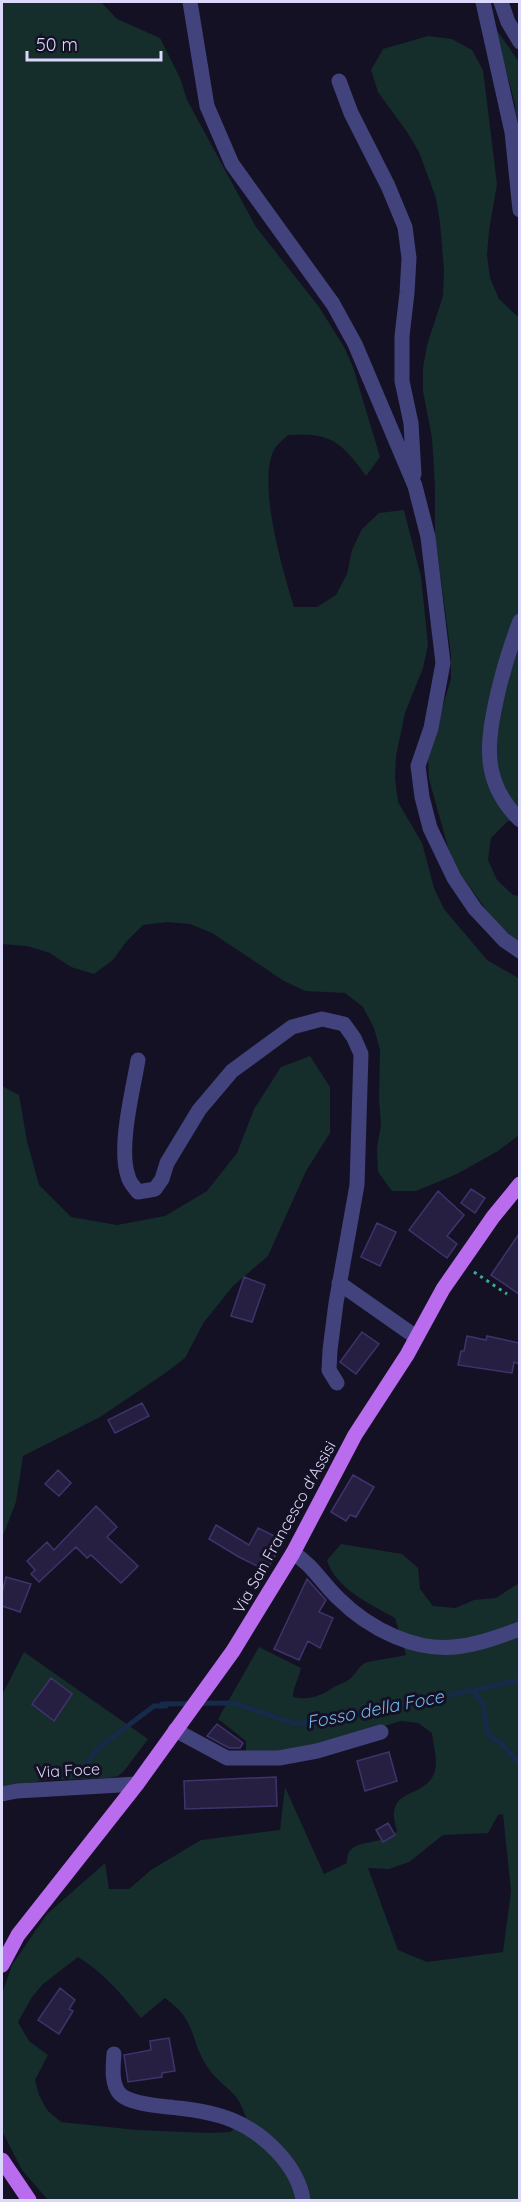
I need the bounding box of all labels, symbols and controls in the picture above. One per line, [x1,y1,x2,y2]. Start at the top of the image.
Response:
scale bar [27,24,160,62]
text: 50 m [36,33,78,56]
street label: Via San Francesco d'Assisi [228,1437,340,1617]
water label: Fosso della Foce [305,1684,446,1734]
street label: Via Foce [36,1758,100,1782]

